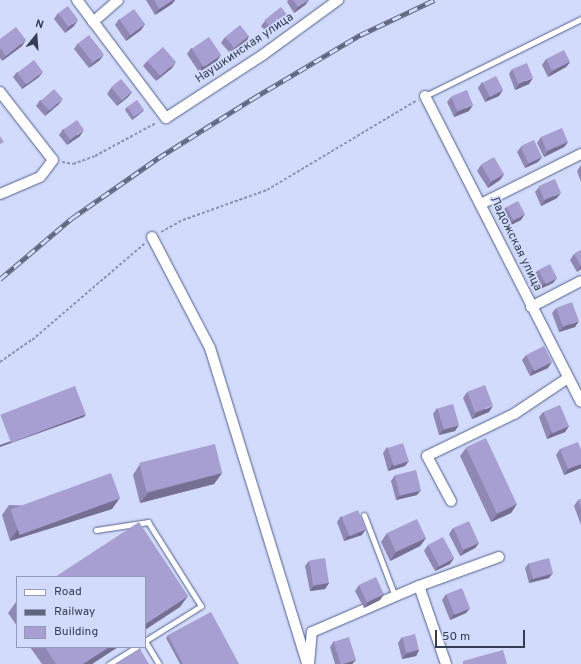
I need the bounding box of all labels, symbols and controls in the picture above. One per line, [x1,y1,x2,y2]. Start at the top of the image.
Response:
street label: Наушкинская улица [193,11,297,87]
north arrow [16,16,56,56]
text: N [34,17,45,32]
street label: Ладожская улица [486,194,544,294]
legend [16,576,146,648]
text: Road [54,584,82,600]
text: Railway [54,604,95,620]
scale bar [437,622,527,648]
text: Building [54,624,98,640]
text: 50 m [442,629,470,645]

